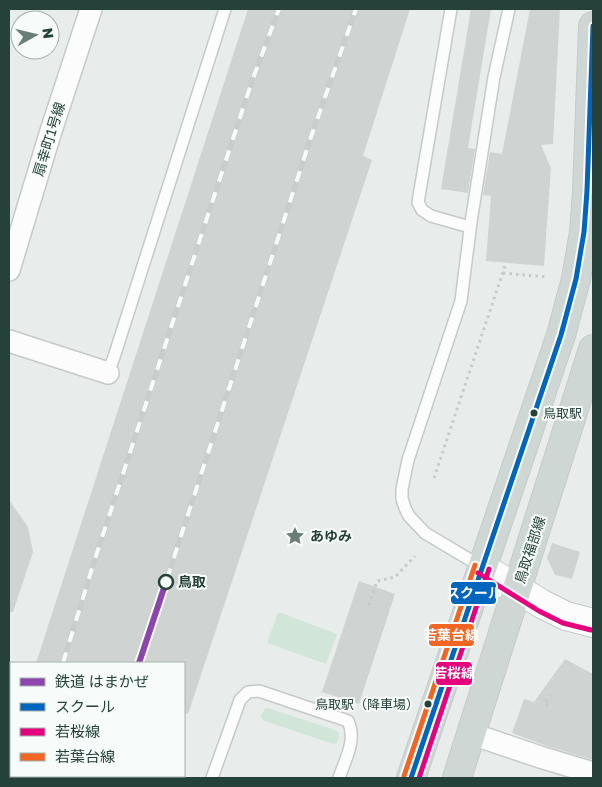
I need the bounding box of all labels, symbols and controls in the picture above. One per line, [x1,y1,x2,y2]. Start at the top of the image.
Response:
north arrow [10,10,60,60]
text: N [39,27,58,40]
street label: 扇幸町1号線 [29,100,68,178]
place label: 鳥取駅 [543,405,582,421]
marker: 鳥取駅 [529,408,539,418]
street label: 鳥取福部線 [511,514,548,586]
place icon: あゆみ [284,525,306,547]
place label: あゆみ [310,527,352,544]
place label: 鳥取 [178,573,206,590]
marker: 鳥取 [158,574,174,590]
line badge: スクール [450,581,497,605]
text: スクール [446,584,502,601]
line badge: 若葉台線 [428,623,475,647]
text: 若葉台線 [423,626,479,643]
line badge: 若桜線 [435,661,473,686]
legend [10,662,185,777]
text: 若桜線 [433,664,475,681]
text: 鉄道 はまかぜ [55,672,149,690]
place label: 鳥取駅（降車場） [315,696,419,712]
text: スクール [55,697,115,715]
marker: 鳥取駅（降車場） [423,699,433,709]
text: 若桜線 [55,722,100,740]
text: 若葉台線 [55,747,115,765]

